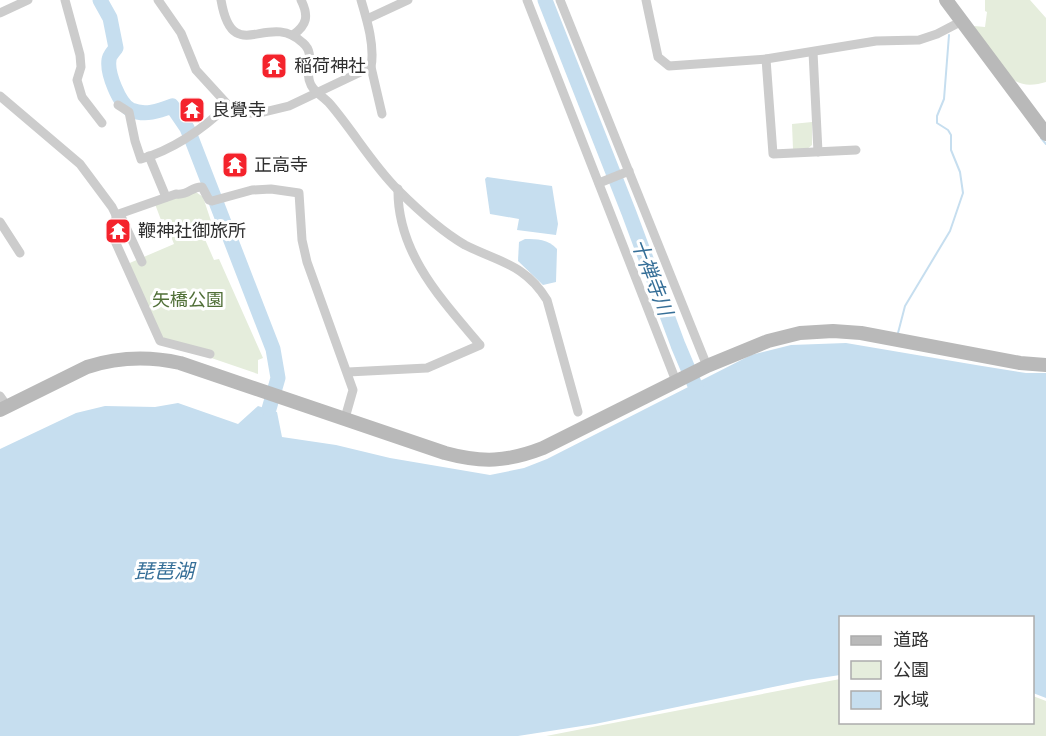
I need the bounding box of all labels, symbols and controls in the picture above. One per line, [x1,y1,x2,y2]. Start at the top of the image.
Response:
temple icon: 稲荷神社 [259,51,289,81]
place label: 稲荷神社 [294,55,366,76]
temple icon: 良覺寺 [177,95,207,125]
place label: 良覺寺 [212,99,266,120]
temple icon: 正高寺 [220,150,250,180]
place label: 正高寺 [254,154,308,175]
temple icon: 鞭神社御旅所 [103,216,133,246]
place label: 鞭神社御旅所 [138,220,246,241]
water label: 十禅寺川 [626,235,678,321]
park label: 矢橋公園 [152,289,224,310]
water label: 琵琶湖 [134,559,197,583]
legend [839,616,1034,724]
text: 道路 [893,629,929,650]
text: 公園 [893,659,929,680]
text: 水域 [893,689,929,710]

